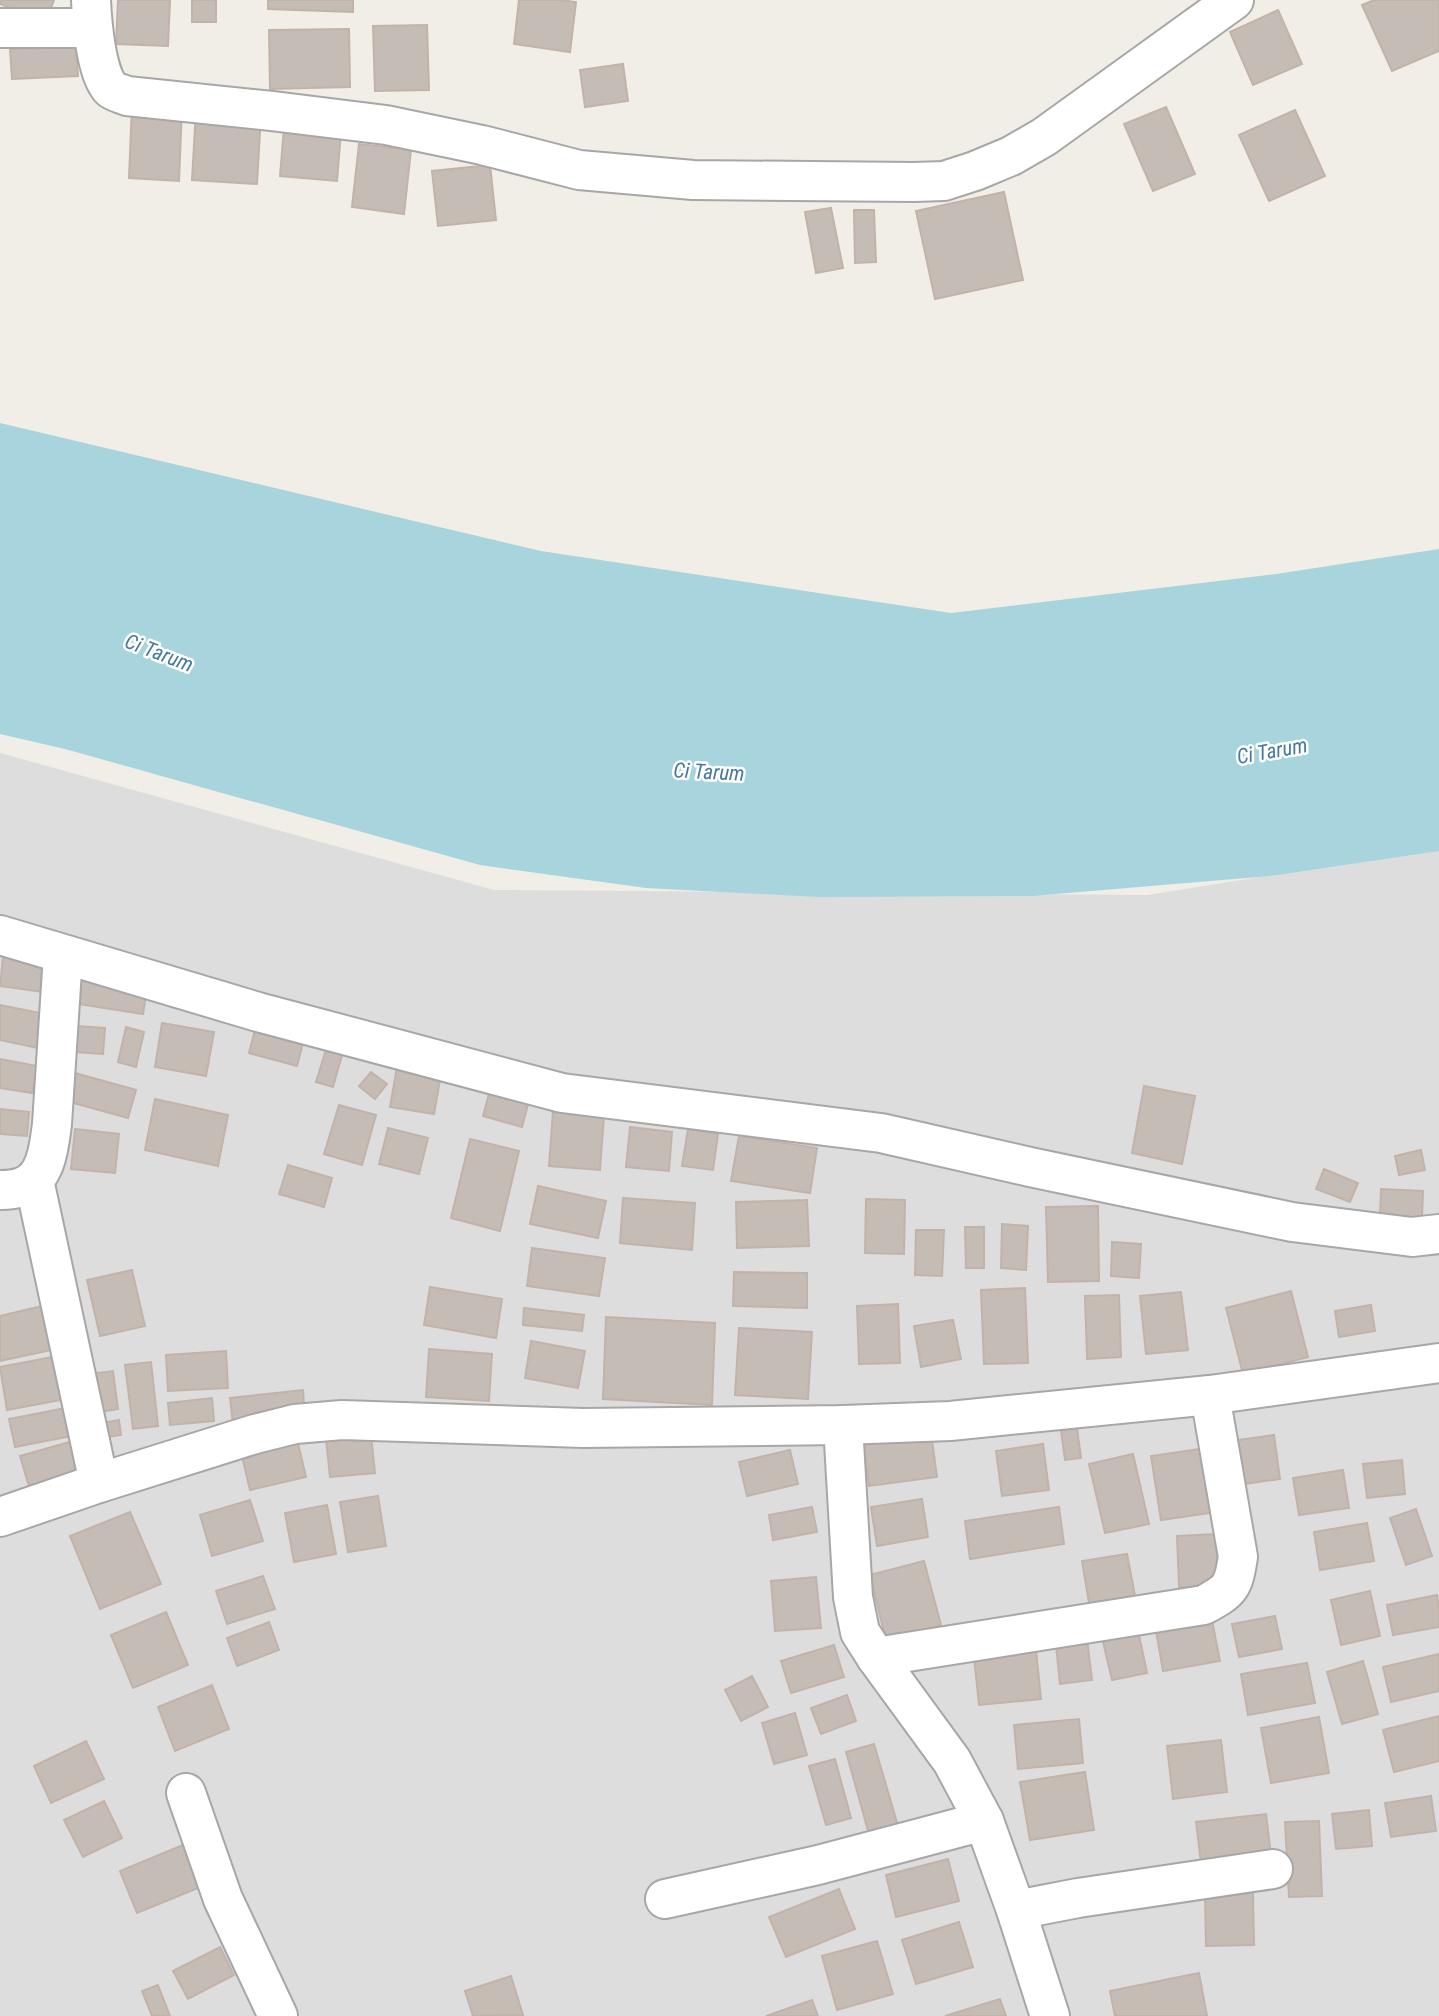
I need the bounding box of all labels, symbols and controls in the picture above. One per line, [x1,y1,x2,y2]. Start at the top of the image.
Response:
water label: Ci Tarum [121,629,197,677]
water label: Ci Tarum [1235,733,1309,769]
water label: Ci Tarum [673,758,745,786]

